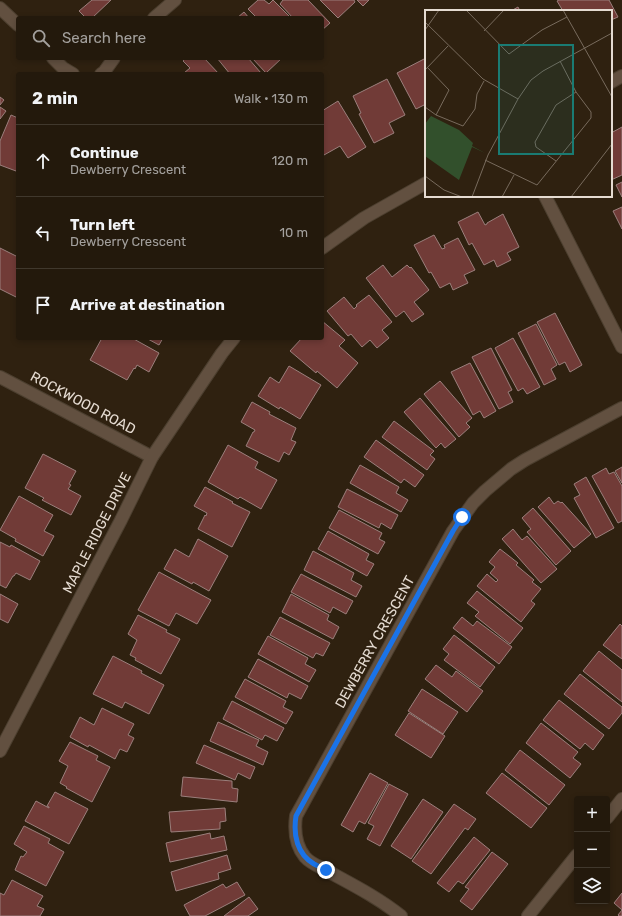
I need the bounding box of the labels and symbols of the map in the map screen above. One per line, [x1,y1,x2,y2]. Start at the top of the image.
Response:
inset map [425,10,612,197]
street label: ROCKWOOD ROAD [27,368,139,438]
street label: MAPLE RIDGE DRIVE [59,470,135,596]
route start [453,508,471,526]
street label: DEWBERRY CRESCENT [332,573,418,711]
route end [317,861,335,879]

